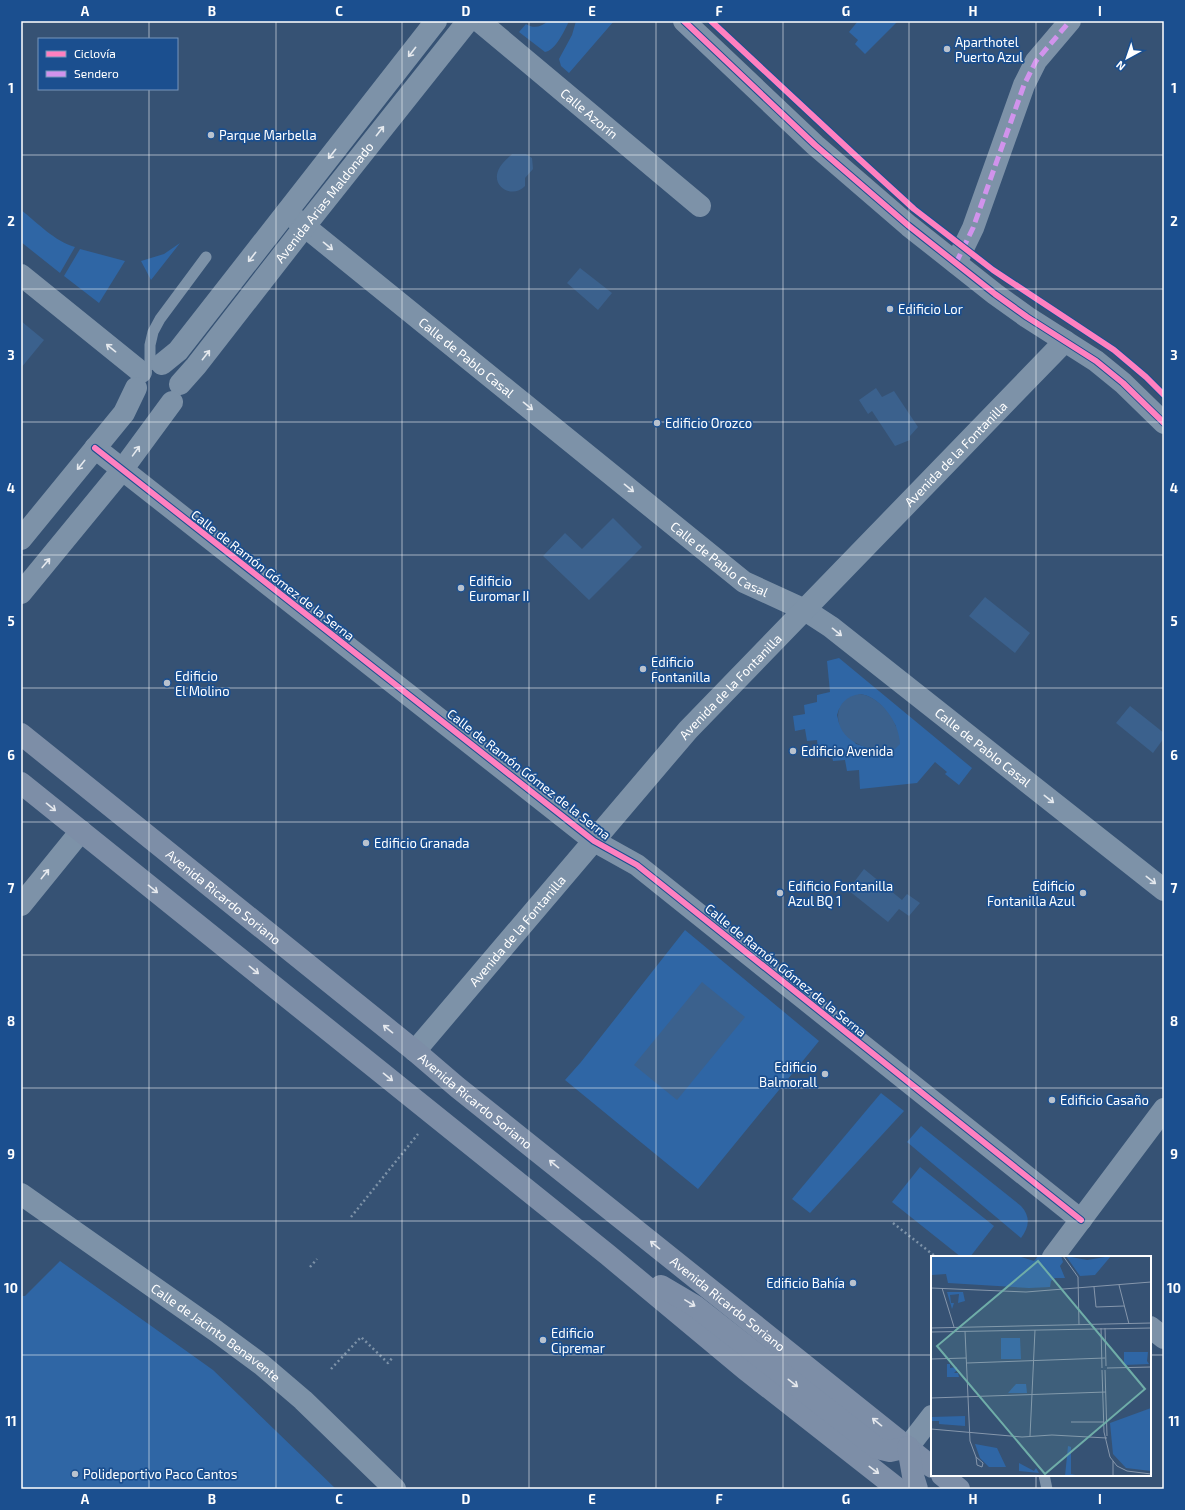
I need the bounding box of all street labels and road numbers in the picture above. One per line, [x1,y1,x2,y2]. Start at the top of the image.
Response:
street label: Calle Azorín [557,85,621,142]
street label: Avenida Arias Maldonado [271,139,377,266]
street label: Calle de Pablo Casal [416,314,518,401]
street label: Avenida de la Fontanilla [901,398,1010,510]
street label: Calle de Ramón Gómez de la Serna [188,506,358,644]
street label: Calle de Pablo Casal [667,518,771,600]
street label: Avenida de la Fontanilla [676,630,785,743]
street label: Calle de Pablo Casal [932,704,1034,790]
street label: Calle de Ramón Gómez de la Serna [444,705,614,843]
street label: Avenida Ricardo Soriano [163,846,284,948]
street label: Avenida de la Fontanilla [466,872,569,989]
street label: Calle de Ramón Gómez de la Serna [702,900,870,1040]
street label: Avenida Ricardo Soriano [415,1049,536,1152]
street label: Avenida Ricardo Soriano [667,1253,789,1355]
street label: Calle de Jacinto Benavente [148,1280,284,1385]

